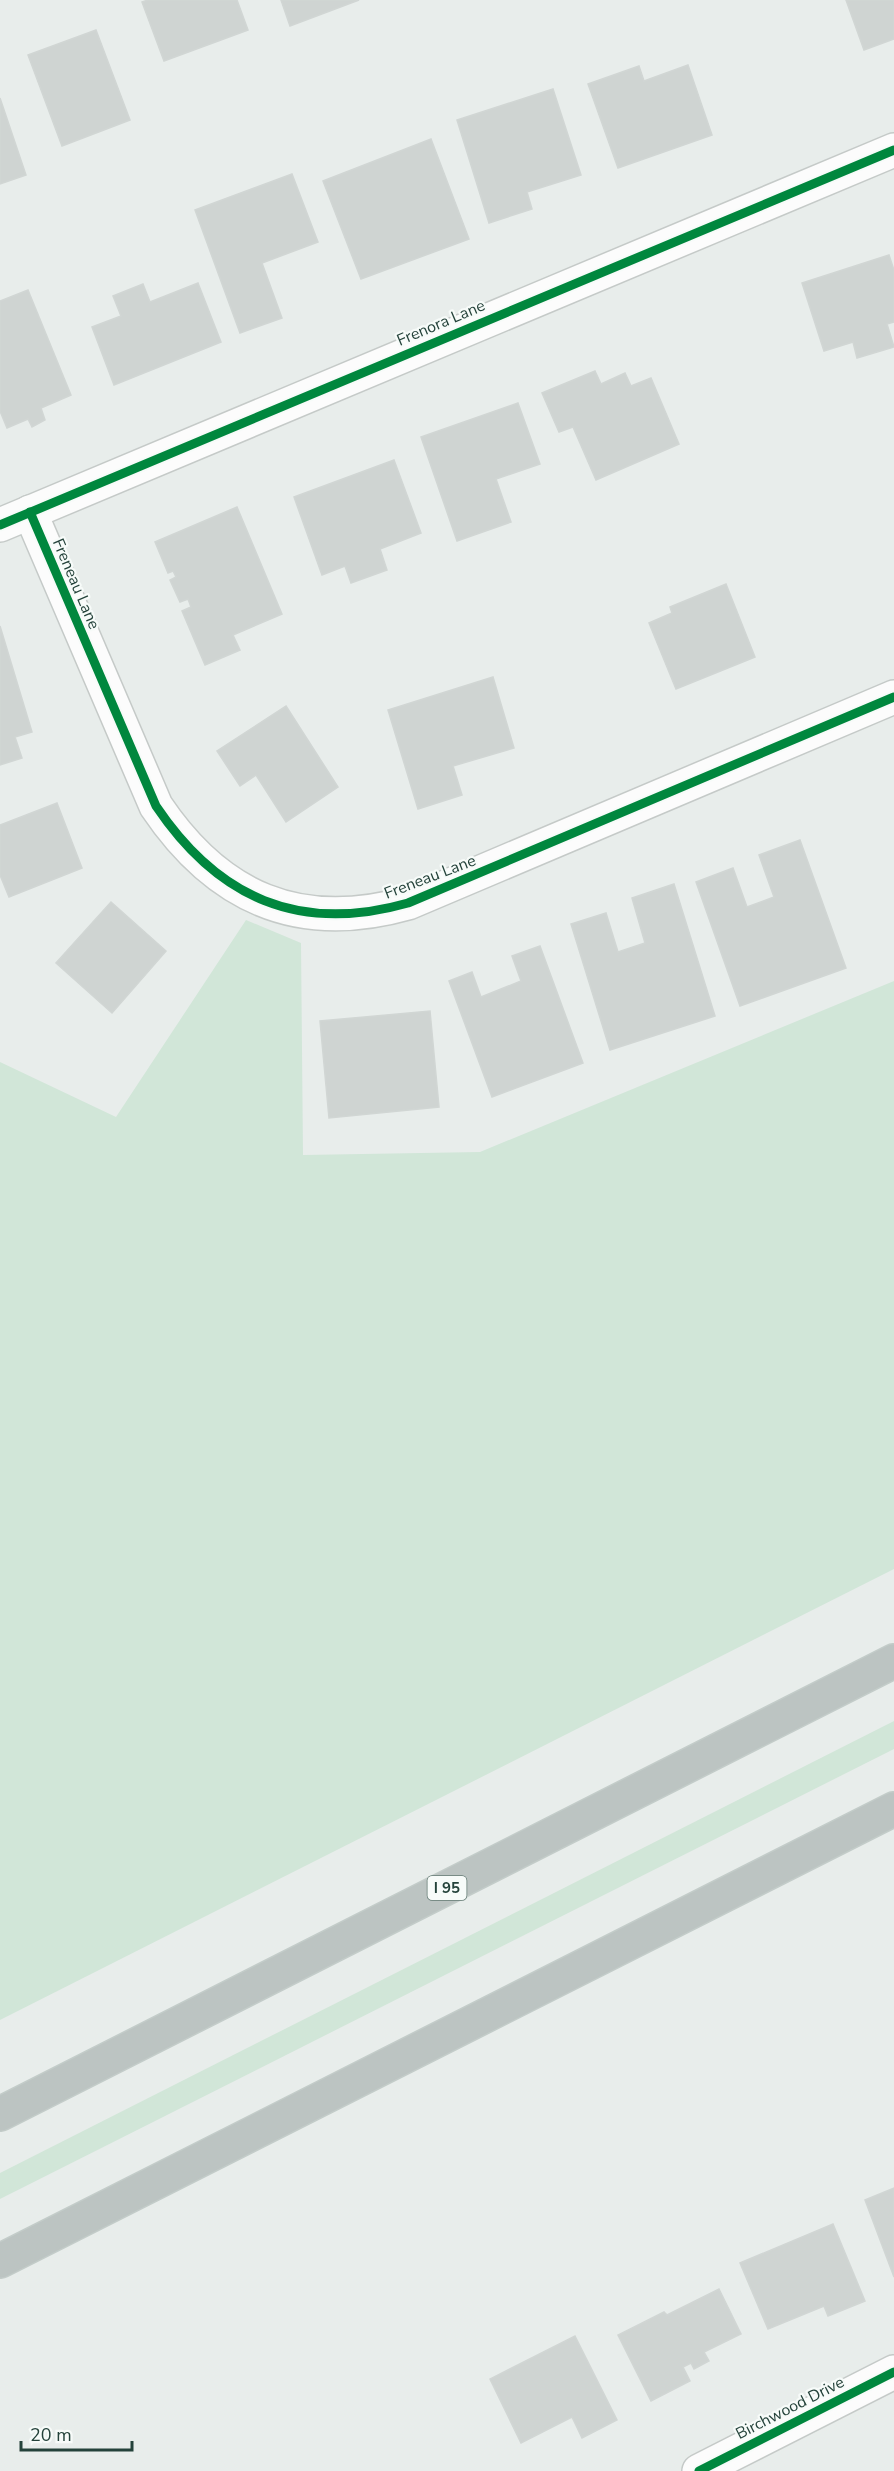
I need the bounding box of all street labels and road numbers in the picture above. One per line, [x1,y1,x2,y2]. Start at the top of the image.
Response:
street label: Frenora Lane [394,295,488,351]
street label: Freneau Lane [47,535,105,633]
street label: Freneau Lane [381,849,479,905]
road number: I 95 [428,1876,466,1900]
street label: Birchwood Drive [732,2371,848,2445]

